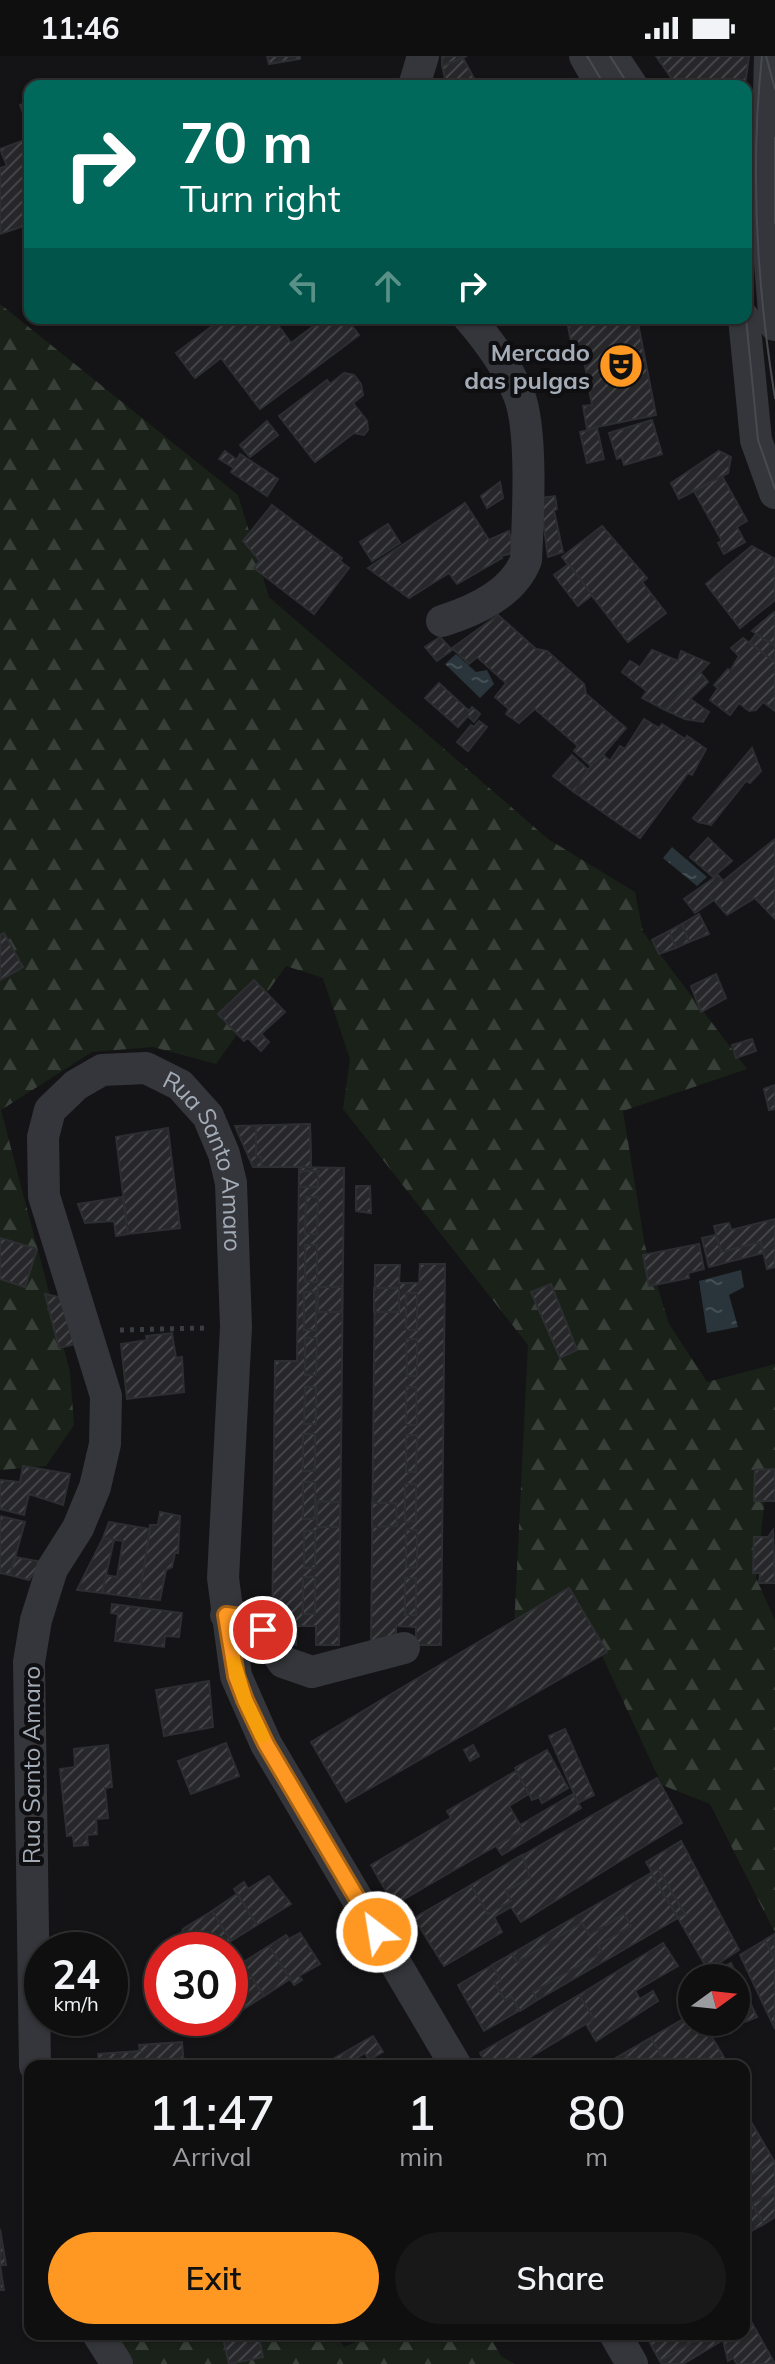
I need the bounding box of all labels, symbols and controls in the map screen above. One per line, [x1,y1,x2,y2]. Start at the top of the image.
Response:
text: 11:46 [40,9,119,47]
text: 70 m [180,107,313,177]
icon: right [48,112,152,216]
text: Turn right [180,176,341,221]
icon: left [282,264,326,308]
icon: ahead [366,264,410,308]
icon: right [450,264,494,308]
place label: Mercado das pulgas [464,337,590,395]
theatre icon: Mercado das pulgas [597,342,645,390]
street label: Rua Santo Amaro [158,1064,248,1252]
pin [229,1596,297,1664]
icon: arrive [241,1608,285,1652]
street label: Rua Santo Amaro [16,1666,46,1864]
position arrow [335,1890,419,1974]
speed limit sign: 30 [144,1932,248,2036]
text: 24 [52,1949,100,1999]
north arrow [678,1964,750,2036]
map controls [678,1964,750,2036]
text: km/h [53,1991,99,2016]
text: 11:47 [148,2082,275,2142]
text: 1 [407,2082,436,2142]
text: 80 [568,2082,626,2142]
text: Arrival [172,2140,251,2173]
text: min [399,2140,444,2173]
text: m [585,2140,608,2173]
button: Exit [48,2232,379,2324]
button: Share [395,2232,726,2324]

